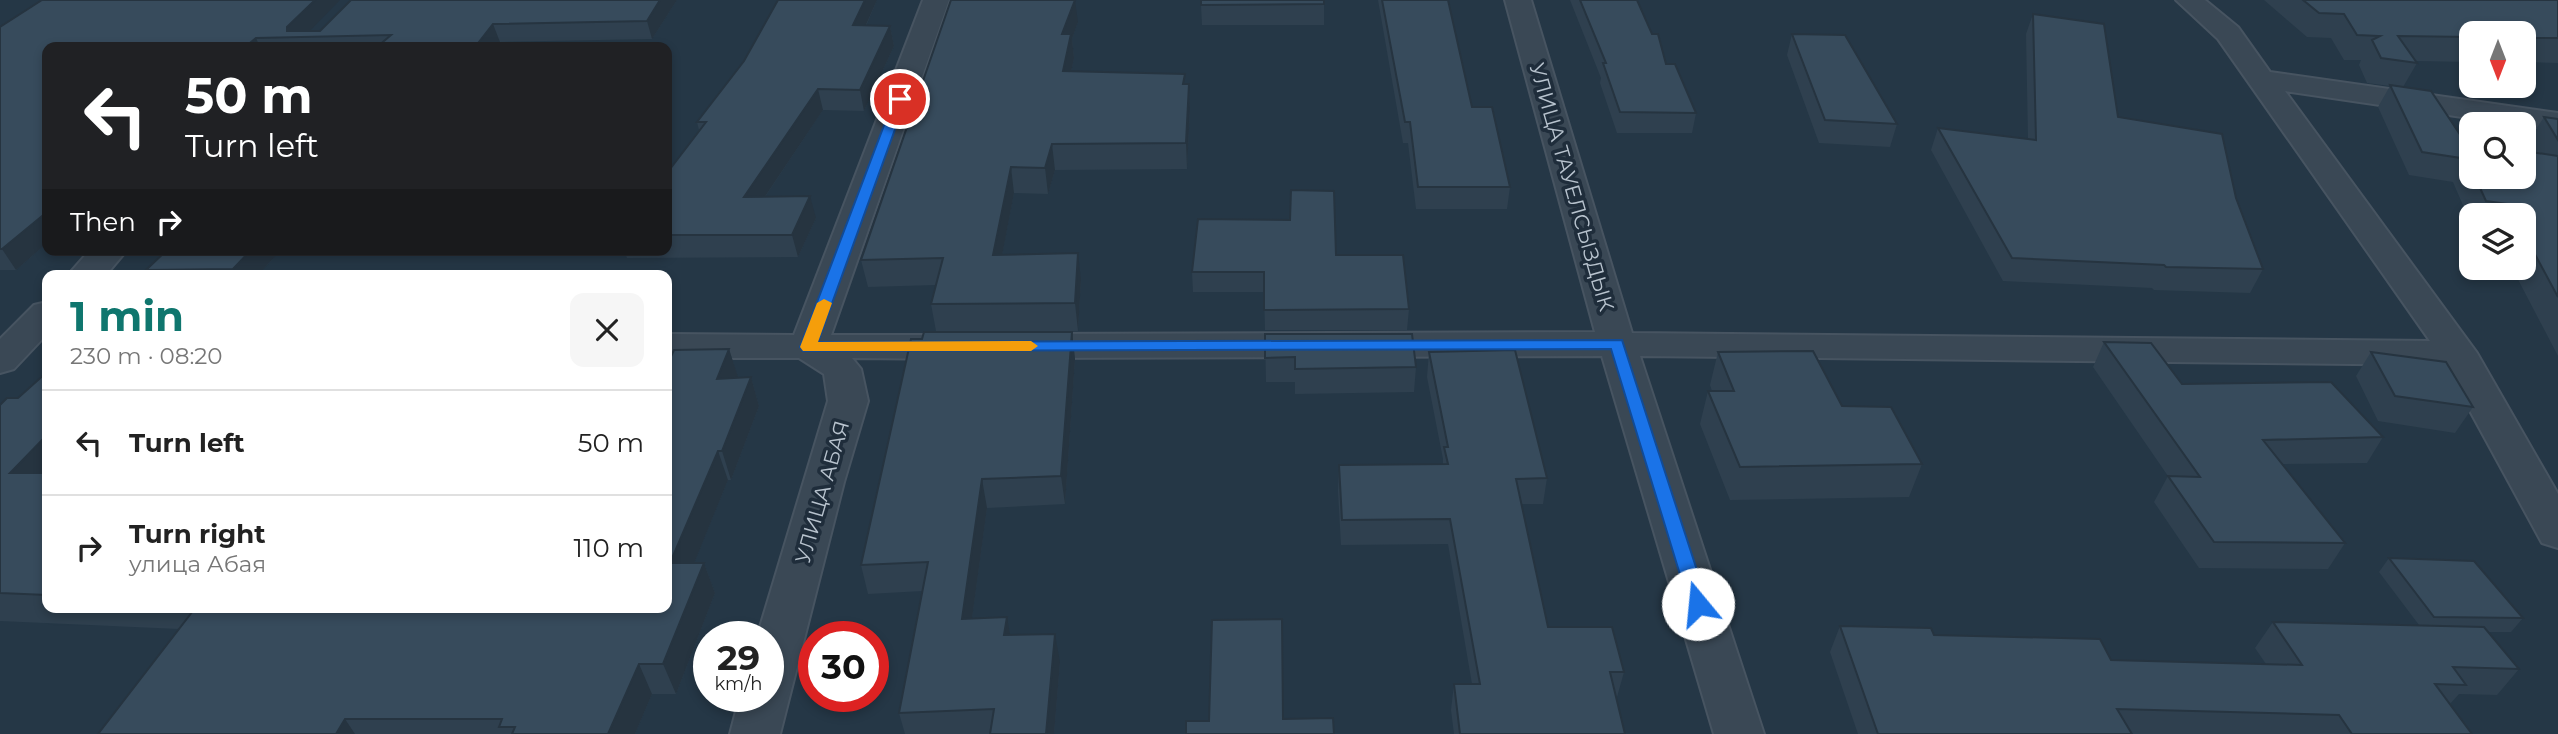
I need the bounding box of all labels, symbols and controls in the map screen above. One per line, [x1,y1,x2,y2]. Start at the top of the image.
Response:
north arrow [2459,21,2536,98]
map controls [2459,21,2536,280]
street label: УЛИЦА ТАУЕЛСЫЗДЫК [1525,60,1620,314]
text: 50 m [185,66,313,125]
pin [870,69,930,129]
icon: left [70,70,161,161]
icon: arrive [881,80,919,118]
button: search [2459,112,2536,189]
text: Turn left [185,126,319,165]
icon: right [150,203,188,241]
button: layers [2459,203,2536,280]
text: Then [70,206,136,238]
text: 1 min [70,290,184,342]
button: close [570,293,644,367]
text: 230 m · 08:20 [70,342,223,370]
street label: УЛИЦА АБАЯ [790,418,854,566]
icon: left [70,424,108,462]
text: Turn left [129,427,245,459]
text: 50 m [578,427,644,459]
text: Turn right [129,518,265,550]
icon: right [70,529,108,567]
text: 110 m [574,532,644,564]
text: улица Абая [129,550,266,578]
position arrow [1661,567,1735,641]
speed limit sign: 30 [798,621,889,712]
text: 29 [717,636,760,679]
text: km/h [714,673,763,695]

